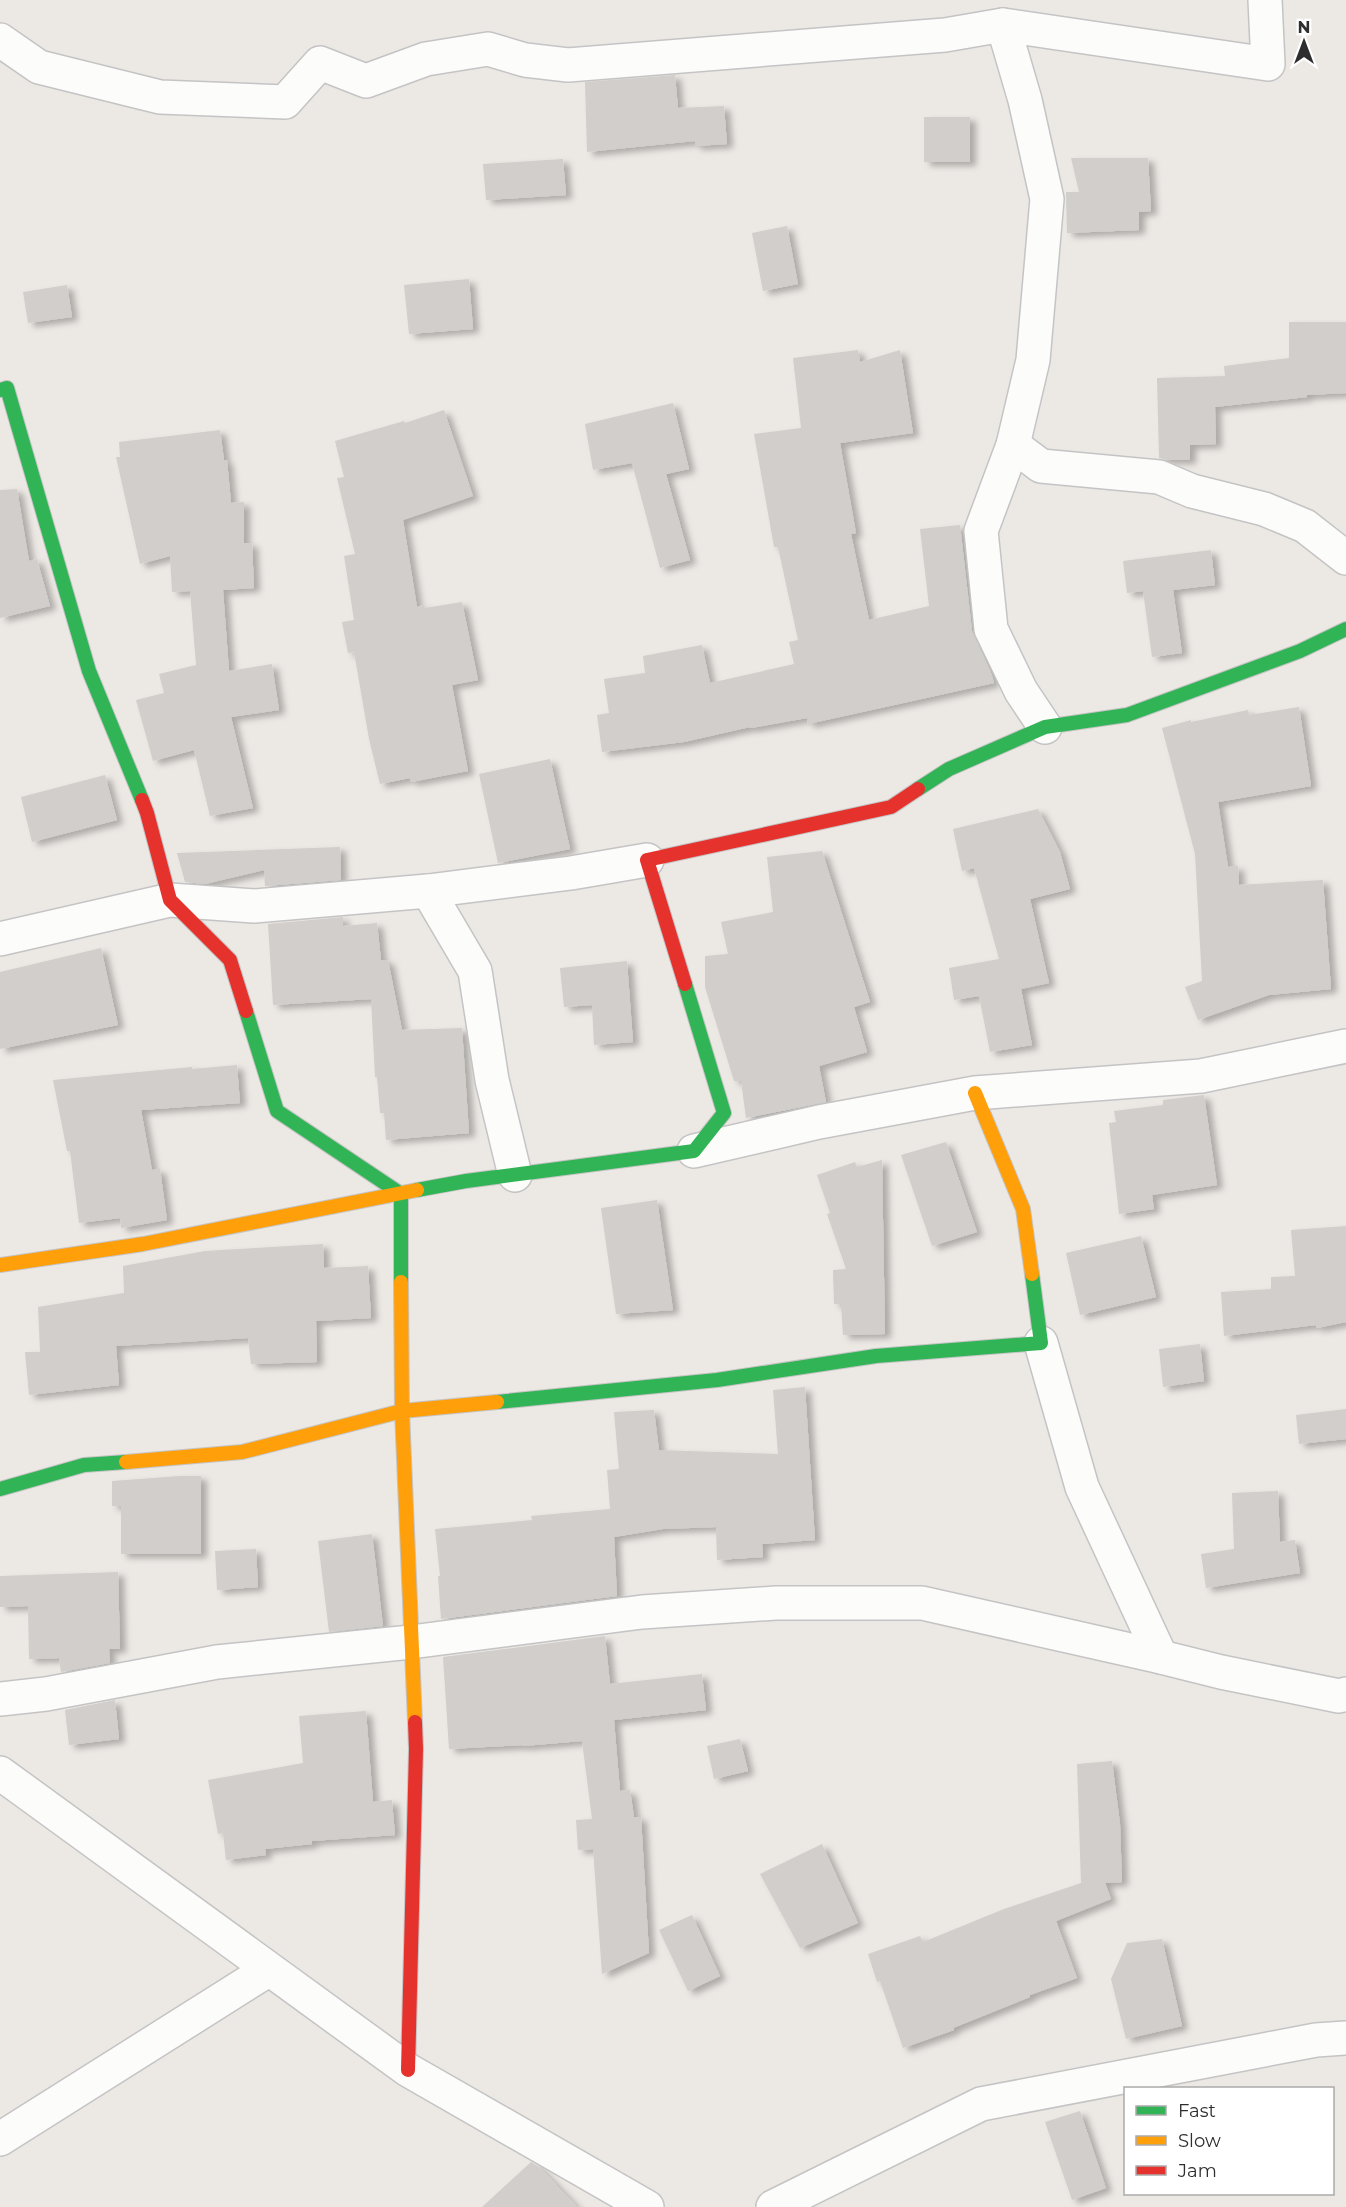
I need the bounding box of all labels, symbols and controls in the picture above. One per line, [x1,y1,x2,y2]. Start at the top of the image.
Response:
north arrow [1274,12,1334,72]
text: N [1298,18,1310,37]
legend [1124,2087,1334,2195]
text: Fast [1178,2100,1216,2122]
text: Slow [1178,2130,1221,2152]
text: Jam [1177,2160,1217,2182]

